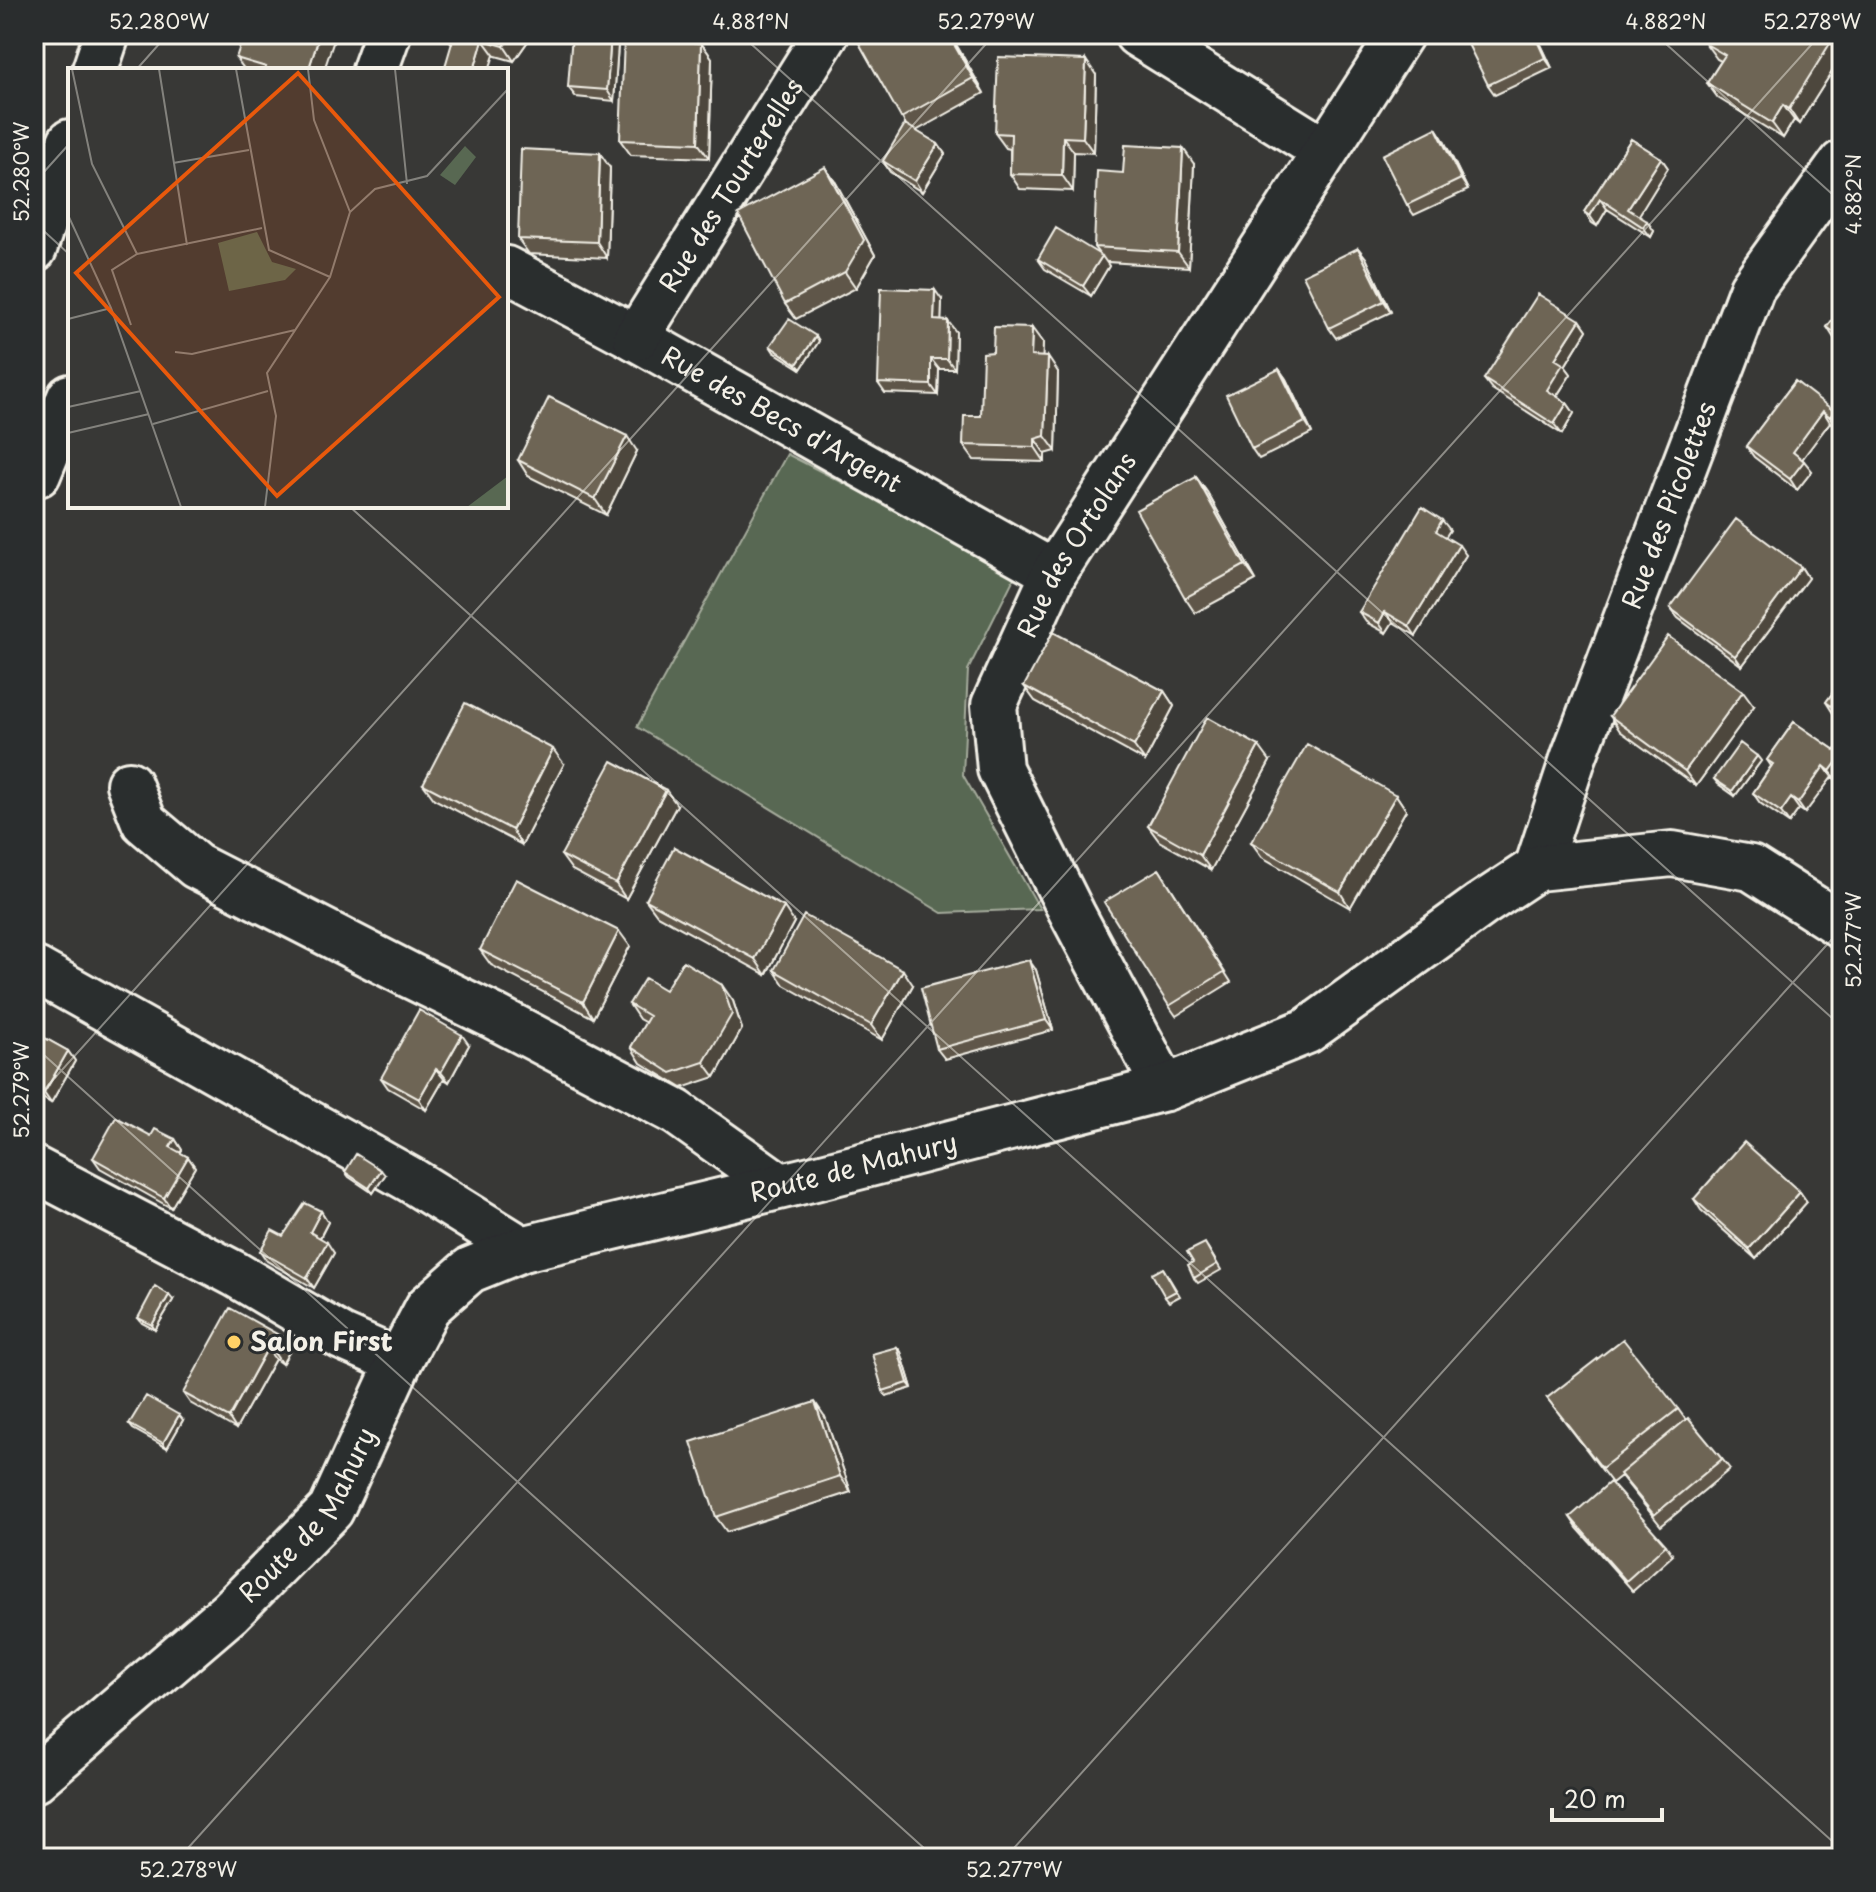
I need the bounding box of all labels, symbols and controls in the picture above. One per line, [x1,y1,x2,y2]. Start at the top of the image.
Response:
text: 52.280°W [109,6,210,36]
text: 4.881°N [713,6,789,36]
text: 52.279°W [937,6,1035,36]
text: 4.882°N [1625,6,1707,36]
text: 52.278°W [1763,6,1862,36]
inset map [68,68,508,508]
street label: Rue des Tourterelles [648,70,812,299]
text: 52.280°W [6,121,36,222]
text: 4.882°N [1838,153,1868,235]
street label: Rue des Becs d'Argent [655,335,909,502]
street label: Rue des Picolettes [1611,396,1725,614]
street label: Rue des Ortolans [1006,444,1145,643]
text: 52.277°W [1838,891,1868,988]
text: 52.279°W [6,1041,36,1139]
street label: Route de Mahury [745,1121,961,1211]
place label: Salon First [250,1321,393,1360]
marker: Salon First [225,1333,243,1351]
street label: Route de Mahury [229,1420,384,1611]
scale bar [1552,1772,1662,1822]
text: 20 m [1564,1780,1626,1816]
text: 52.278°W [139,1854,238,1884]
text: 52.277°W [966,1854,1063,1884]

